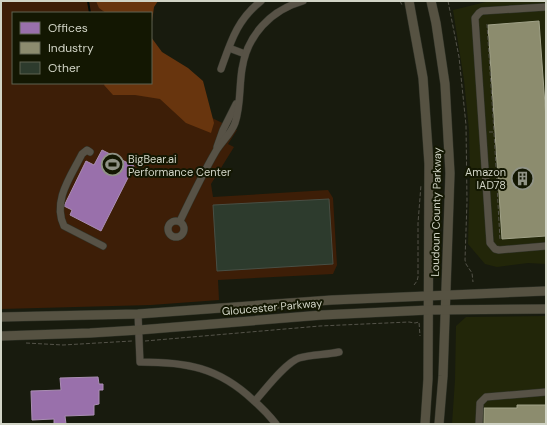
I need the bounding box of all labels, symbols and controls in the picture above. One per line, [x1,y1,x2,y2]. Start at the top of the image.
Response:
legend [12,12,152,84]
text: Offices [48,20,88,36]
text: Industry [48,40,94,56]
text: Other [48,60,81,76]
street label: Loudoun County Parkway [428,147,444,277]
sports icon: BigBear.ai Performance Center [99,152,125,178]
place label: BigBear.ai Performance Center [128,152,231,179]
place label: Amazon IAD78 [465,165,506,192]
building icon: Amazon IAD78 [509,165,535,191]
street label: Gloucester Parkway [221,296,323,318]

